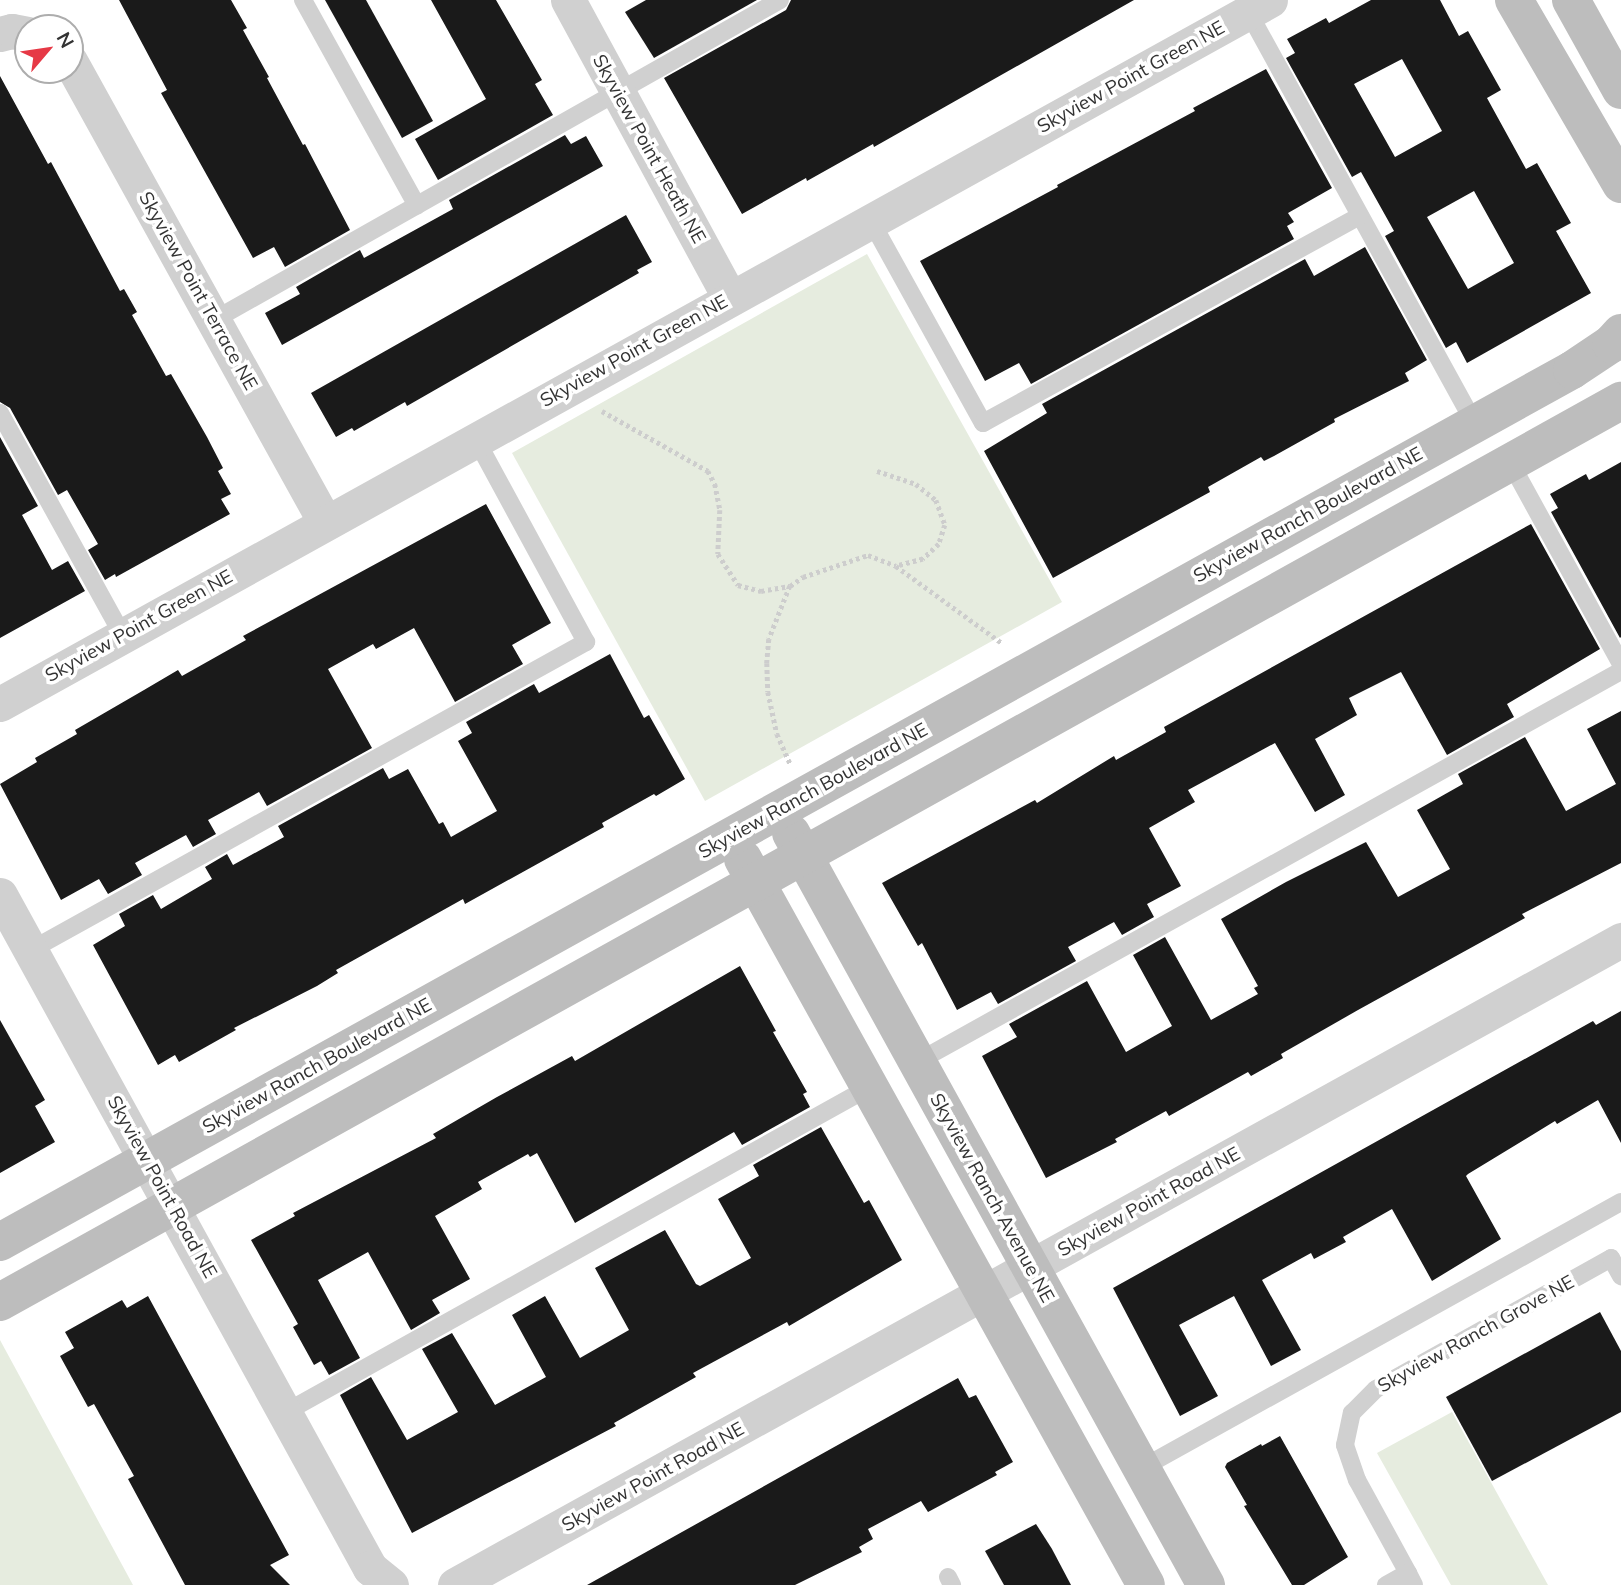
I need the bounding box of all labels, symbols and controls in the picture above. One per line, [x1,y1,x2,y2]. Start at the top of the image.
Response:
north arrow [14,14,84,84]
street label: Skyview Point Green NE [1033,16,1229,138]
text: N [52,28,80,52]
street label: Skyview Point Heath NE [588,51,710,247]
street label: Skyview Point Terrace NE [134,188,262,394]
street label: Skyview Point Green NE [536,290,732,412]
street label: Skyview Ranch Boulevard NE [1190,442,1426,588]
street label: Skyview Point Green NE [41,565,237,687]
street label: Skyview Ranch Boulevard NE [695,718,931,864]
street label: Skyview Ranch Boulevard NE [199,993,435,1139]
street label: Skyview Ranch Avenue NE [925,1089,1059,1307]
street label: Skyview Point Road NE [102,1092,222,1282]
street label: Skyview Point Road NE [1054,1142,1244,1262]
street label: Skyview Ranch Grove NE [1374,1270,1578,1398]
street label: Skyview Point Road NE [558,1417,748,1537]

